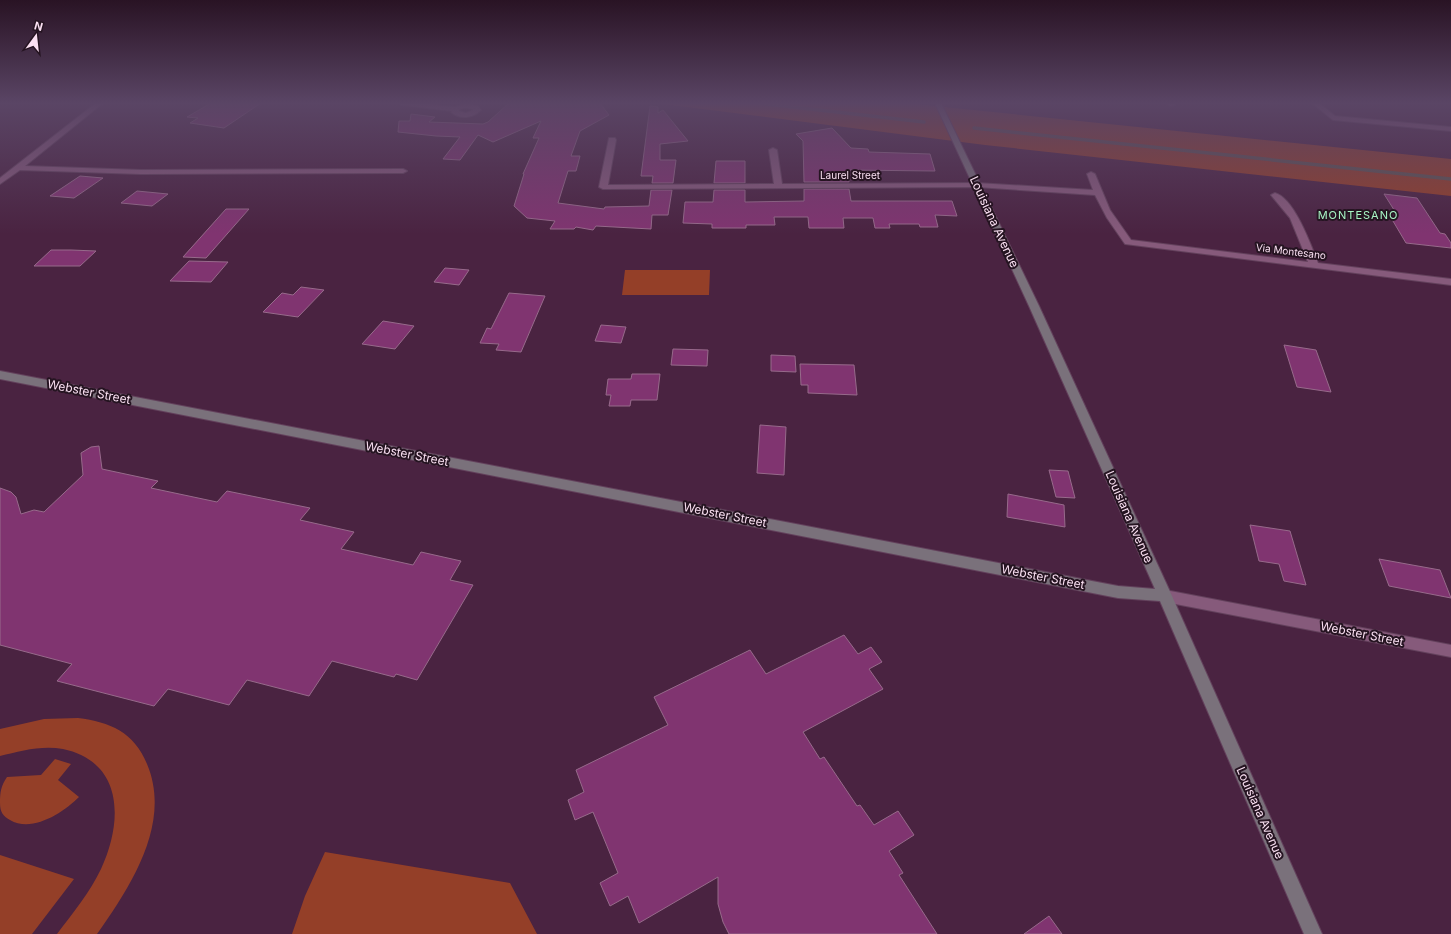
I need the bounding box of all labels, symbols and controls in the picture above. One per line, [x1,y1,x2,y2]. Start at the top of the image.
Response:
north arrow [16,16,56,56]
text: N [33,18,44,34]
street label: Laurel Street [820,169,881,181]
street label: Louisiana Avenue [967,174,1022,270]
district label: MONTESANO [1318,208,1398,222]
street label: Via Montesano [1255,241,1327,261]
street label: Webster Street [46,376,132,407]
street label: Webster Street [364,438,450,469]
street label: Louisiana Avenue [1102,468,1157,565]
street label: Webster Street [682,499,768,530]
street label: Webster Street [1000,561,1086,592]
street label: Webster Street [1319,618,1405,649]
street label: Louisiana Avenue [1233,764,1288,861]

